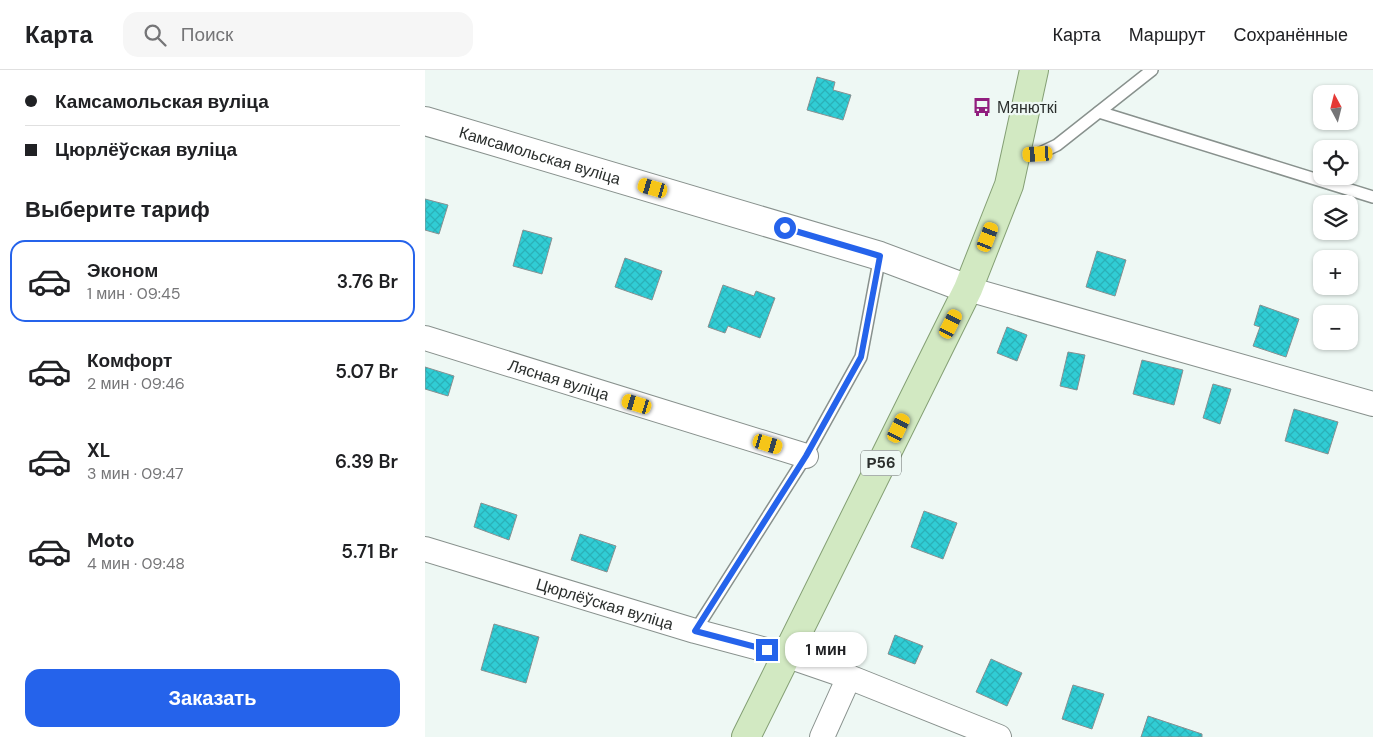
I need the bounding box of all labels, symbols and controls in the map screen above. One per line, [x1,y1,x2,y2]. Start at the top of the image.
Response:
search box [123,12,473,57]
text: Карта [25,19,93,50]
icon: search [141,21,169,49]
text: Поиск [181,22,233,47]
text: Карта [1053,23,1101,47]
text: Маршрут [1129,23,1205,47]
text: Сохранённые [1233,23,1348,47]
north arrow [1313,85,1357,130]
map controls [1313,85,1358,350]
text: Камсамольская вуліца [55,89,269,114]
bus stop icon: Мянюткі [971,96,993,118]
place label: Мянюткі [997,97,1057,118]
street label: Камсамольская вуліца [457,122,623,190]
text: Цюрлёўская вуліца [55,137,237,162]
button: locate [1313,140,1358,185]
car [1022,146,1053,162]
car [636,177,669,199]
text: Выберите тариф [25,195,210,224]
button: layers [1313,195,1358,240]
route start [774,217,796,239]
car [975,220,1000,254]
button: + [1313,250,1358,295]
text: Эконом [87,258,158,283]
icon: car [27,259,72,304]
text: 3.76 Br [337,269,398,294]
text: 1 мин · 09:45 [87,283,180,304]
button: − [1313,305,1358,350]
car [937,307,964,341]
text: Комфорт [87,348,172,373]
icon: car [27,349,72,394]
street label: Лясная вуліца [505,354,612,405]
text: 5.07 Br [335,359,398,384]
text: 2 мин · 09:46 [87,373,185,394]
car [620,392,653,416]
car [885,411,912,445]
car [751,432,784,456]
text: XL [87,438,110,463]
icon: car [27,439,72,484]
text: 6.39 Br [335,449,398,474]
road number: Р56 [861,450,901,476]
text: 3 мин · 09:47 [87,463,184,484]
text: Moto [87,528,135,553]
icon: car [27,529,72,574]
text: 5.71 Br [341,539,398,564]
text: 4 мин · 09:48 [87,553,185,574]
street label: Цюрлёўская вуліца [534,573,676,635]
callout: 1 мин [785,632,867,668]
route end [756,639,778,661]
text: 1 мин [806,639,846,660]
button: Заказать [25,669,400,727]

